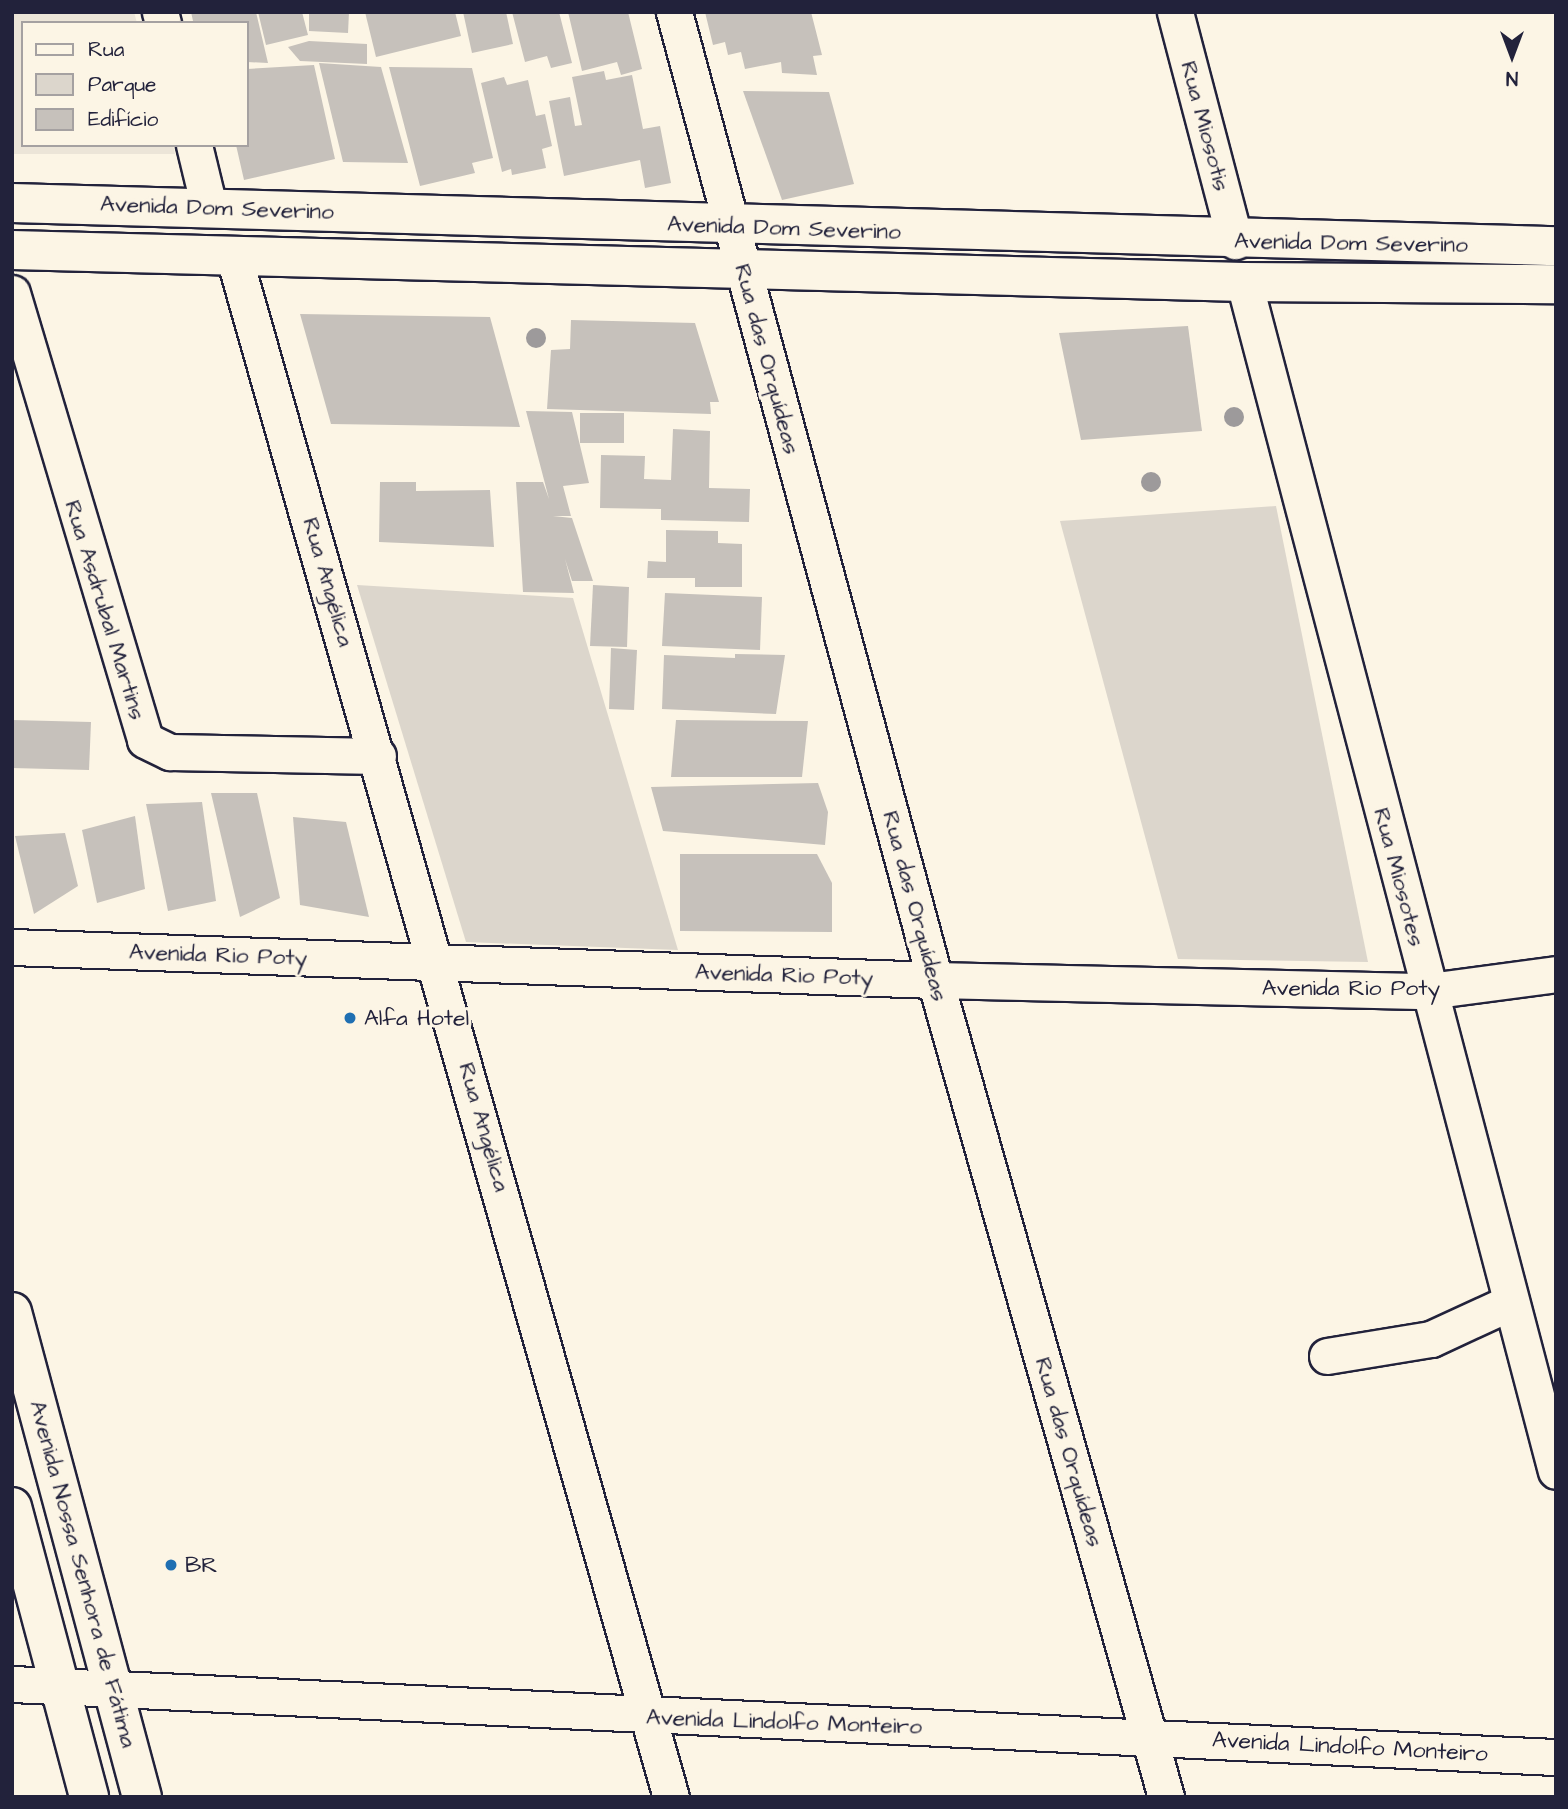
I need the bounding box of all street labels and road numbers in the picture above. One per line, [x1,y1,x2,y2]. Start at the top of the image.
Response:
street label: Rua Miosotis [1174,58,1236,194]
street label: Avenida Dom Severino [100,190,334,226]
street label: Avenida Dom Severino [667,210,901,246]
street label: Avenida Dom Severino [1234,227,1468,259]
street label: Rua das Orquídeas [728,261,806,457]
street label: Rua Asdrubal Martins [58,497,152,723]
street label: Rua Angélica [296,514,360,650]
street label: Rua Miosotes [1367,805,1431,949]
street label: Rua das Orquídeas [876,808,954,1004]
street label: Avenida Rio Poty [128,938,308,972]
street label: Avenida Rio Poty [694,958,874,992]
street label: Avenida Rio Poty [1262,974,1440,1002]
street label: Rua Angélica [452,1059,516,1195]
street label: Rua das Orquídeas [1029,1354,1109,1550]
street label: Avenida Nossa Senhora de Fátima [23,1397,143,1751]
street label: Avenida Lindolfo Monteiro [646,1703,922,1741]
street label: Avenida Lindolfo Monteiro [1211,1726,1489,1768]

